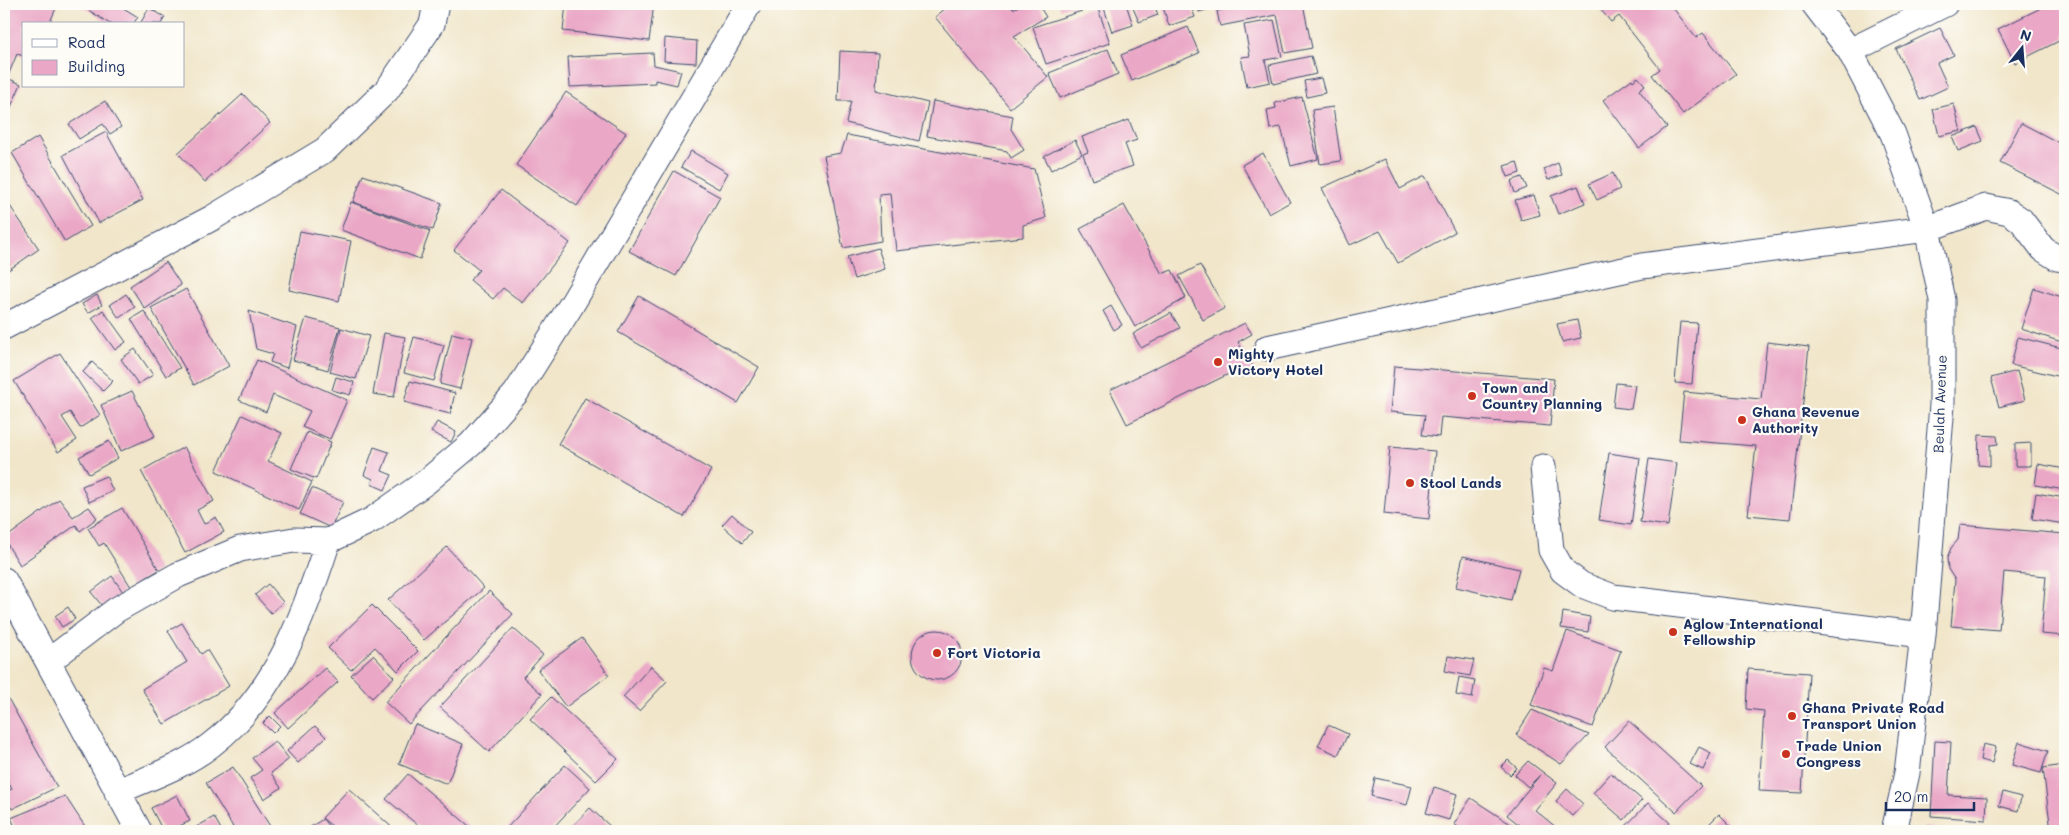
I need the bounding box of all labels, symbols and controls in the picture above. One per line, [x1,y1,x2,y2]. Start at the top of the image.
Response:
legend [22,22,185,88]
north arrow [1996,22,2046,72]
text: N [2018,24,2034,46]
text: Road [68,32,105,52]
text: Building [68,56,125,76]
place label: Mighty Victory Hotel [1228,344,1323,379]
street label: Beulah Avenue [1928,355,1951,453]
marker: Mighty Victory Hotel [1212,356,1224,368]
place label: Town and Country Planning [1482,378,1602,413]
marker: Town and Country Planning [1466,390,1478,402]
place label: Ghana Revenue Authority [1752,402,1860,437]
marker: Ghana Revenue Authority [1736,414,1748,426]
place label: Stool Lands [1420,473,1501,492]
marker: Stool Lands [1404,477,1416,489]
place label: Aglow International Fellowship [1683,614,1823,649]
marker: Aglow International Fellowship [1667,626,1679,638]
place label: Fort Victoria [947,643,1041,662]
marker: Fort Victoria [931,647,943,659]
place label: Ghana Private Road Transport Union [1802,698,1944,733]
marker: Ghana Private Road Transport Union [1786,710,1798,722]
place label: Trade Union Congress [1796,736,1882,771]
marker: Trade Union Congress [1780,748,1792,760]
scale bar [1886,780,1974,812]
text: 20 m [1894,786,1928,806]

